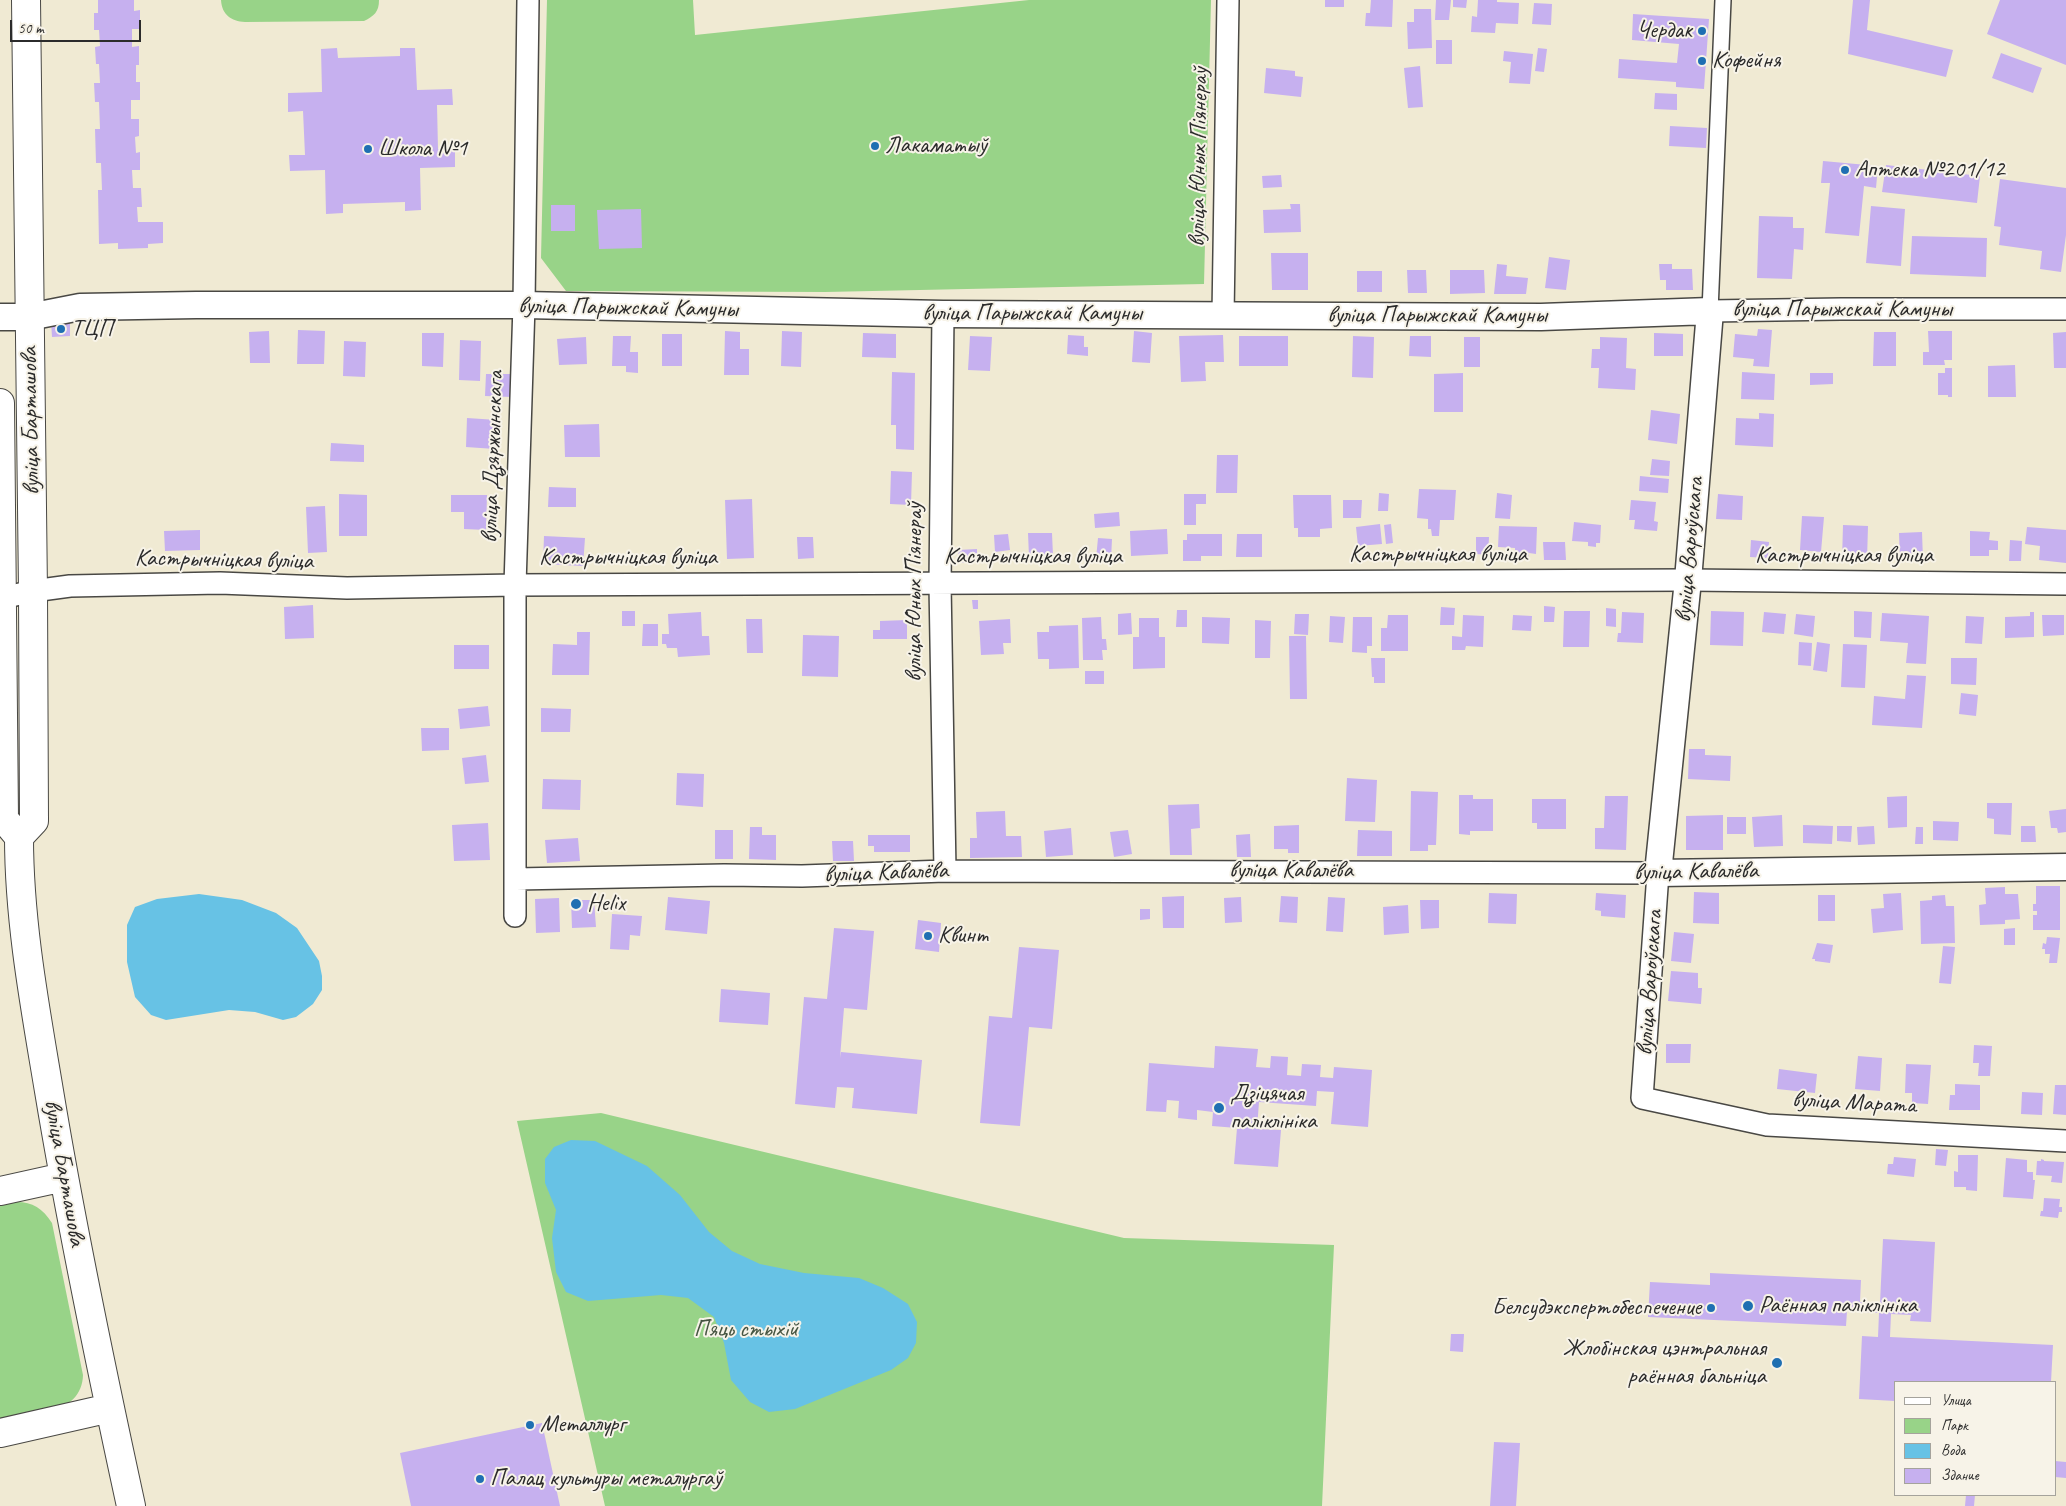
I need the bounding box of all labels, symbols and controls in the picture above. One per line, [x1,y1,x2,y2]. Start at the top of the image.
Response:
scale bar [12,10,144,42]
place label: Чердак [1637,17,1692,45]
text: 50 m [18,19,44,38]
marker: Чердак [1696,25,1708,37]
place label: Кофейня [1712,47,1781,75]
marker: Кофейня [1696,55,1708,67]
street label: вуліца Юных Піянераў [1183,67,1215,247]
place label: Лакаматыў [885,132,987,160]
place label: Школа №1 [378,135,467,163]
marker: Лакаматыў [869,140,881,152]
marker: Школа №1 [362,143,374,155]
place label: Аптека №201/12 [1855,156,2005,184]
marker: Аптека №201/12 [1839,164,1851,176]
street label: вуліца Парыжскай Камуны [518,292,738,324]
street label: вуліца Парыжскай Камуны [1732,296,1952,324]
street label: вуліца Парыжскай Камуны [922,300,1142,328]
street label: вуліца Парыжскай Камуны [1327,302,1547,330]
place label: ТЦП [71,315,112,343]
marker: ТЦП [55,323,67,335]
street label: вуліца Барташова [15,347,47,495]
street label: вуліца Дзяржынскага [476,370,510,544]
street label: вуліца Вароўскага [1669,476,1711,624]
street label: вуліца Юных Піянераў [901,502,929,682]
street label: Кастрычніцкая вуліца [1349,541,1527,569]
street label: Кастрычніцкая вуліца [1755,542,1933,570]
street label: Кастрычніцкая вуліца [944,543,1122,571]
street label: Кастрычніцкая вуліца [135,544,313,576]
street label: Кастрычніцкая вуліца [539,544,717,572]
street label: вуліца Кавалёва [823,856,949,890]
street label: вуліца Кавалёва [1229,857,1353,885]
street label: вуліца Кавалёва [1634,857,1758,887]
place label: Helix [587,890,625,918]
marker: Helix [569,897,583,911]
street label: вуліца Вароўскага [1631,909,1669,1057]
place label: Квинт [938,922,988,950]
marker: Квинт [922,930,934,942]
place label: Дзіцячая паліклініка [1230,1080,1316,1136]
street label: вуліца Марата [1791,1085,1917,1121]
street label: вуліца Барташова [37,1097,91,1249]
marker: Дзіцячая паліклініка [1212,1101,1226,1115]
place label: Раённая паліклініка [1759,1292,1917,1320]
place label: Белсудэкспертобеспечение [1492,1294,1701,1322]
marker: Раённая паліклініка [1741,1299,1755,1313]
marker: Белсудэкспертобеспечение [1705,1302,1717,1314]
park label: Пяць стыхій [694,1316,798,1344]
place label: Жлобінская цэнтральная раённая бальніца [1563,1335,1766,1391]
marker: Жлобінская цэнтральная раённая бальніца [1770,1356,1784,1370]
legend [1894,1381,2056,1496]
text: Улица [1941,1391,1971,1410]
place label: Металлург [540,1411,625,1439]
text: Парк [1941,1416,1968,1435]
marker: Металлург [524,1419,536,1431]
text: Вода [1941,1441,1965,1460]
place label: Палац культуры металургаў [490,1465,722,1493]
text: Здание [1941,1466,1979,1485]
marker: Палац культуры металургаў [474,1473,486,1485]

